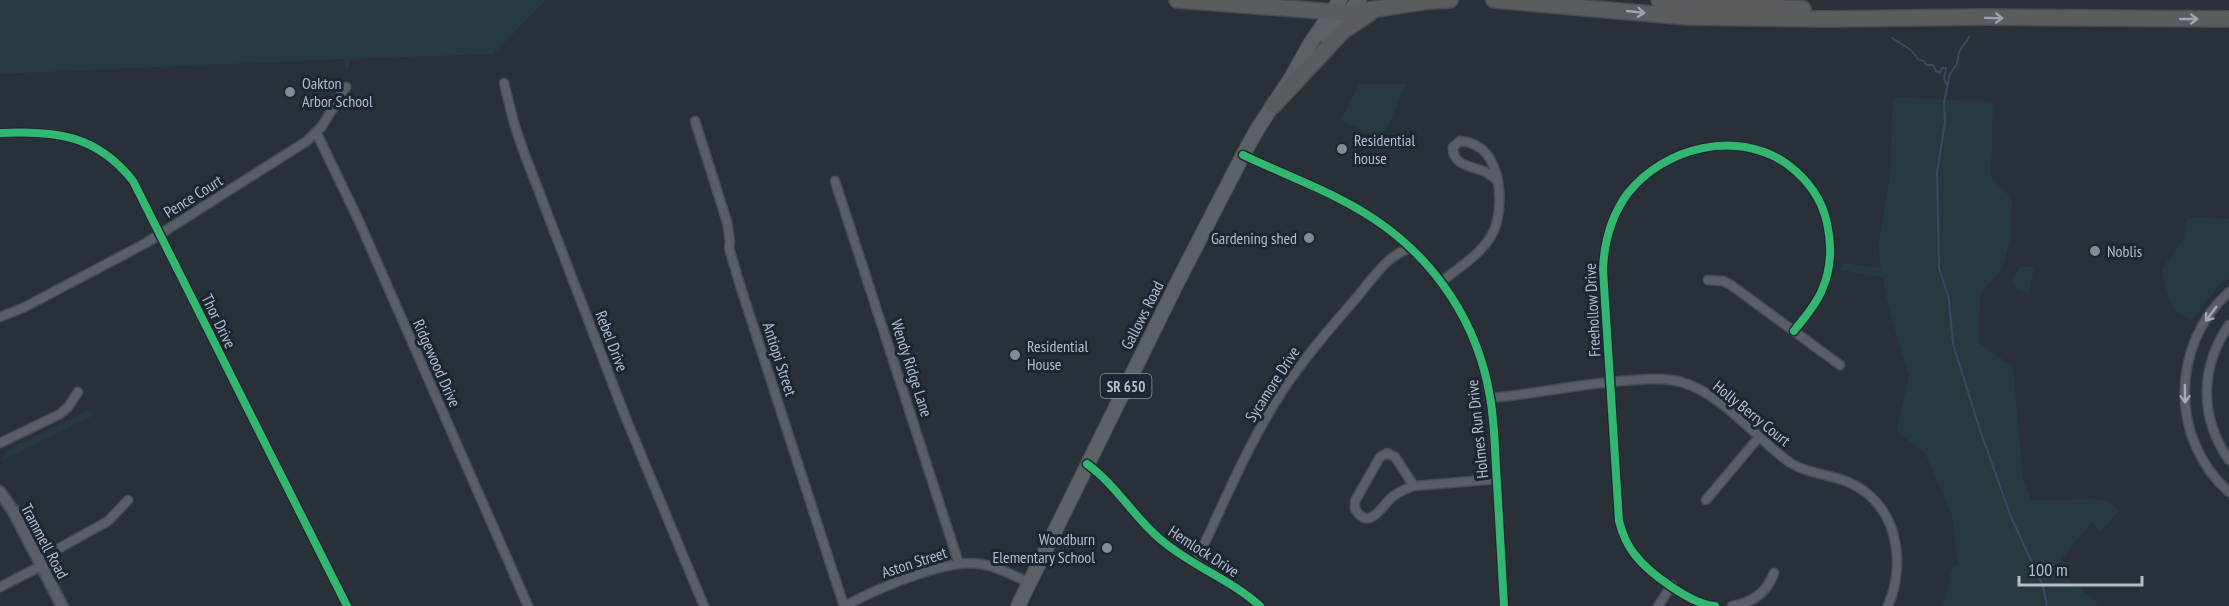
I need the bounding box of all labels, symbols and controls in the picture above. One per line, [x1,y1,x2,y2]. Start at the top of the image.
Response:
one-way arrow [1625,7,1645,18]
one-way arrow [1984,12,2004,24]
one-way arrow [2179,13,2199,25]
place label: Oakton Arbor School [302,73,373,111]
marker: Oakton Arbor School [283,85,297,99]
place label: Residential house [1354,130,1415,168]
marker: Residential house [1335,142,1349,156]
street label: Pence Court [160,170,227,222]
place label: Gardening shed [1211,228,1297,248]
marker: Gardening shed [1302,231,1316,245]
place label: Noblis [2107,241,2142,261]
marker: Noblis [2088,244,2102,258]
street label: Freehollow Drive [1580,263,1604,357]
street label: Gallows Road [1116,277,1168,353]
street label: Thor Drive [197,291,241,351]
one-way arrow [2205,305,2217,321]
street label: Rebel Drive [591,308,633,374]
street label: Ridgewood Drive [409,316,465,410]
street label: Wendy Ridge Lane [887,317,937,419]
street label: Antiopi Street [759,320,801,399]
place label: Residential House [1027,336,1088,374]
street label: Sycamore Drive [1240,343,1304,425]
marker: Residential House [1008,348,1022,362]
road number: SR 650 [1100,374,1152,398]
street label: Holly Berry Court [1709,376,1795,451]
street label: Holmes Run Drive [1462,379,1492,479]
one-way arrow [2179,384,2190,404]
street label: Trammell Road [17,500,73,582]
street label: Hemlock Drive [1165,521,1243,581]
place label: Woodburn Elementary School [992,529,1095,567]
marker: Woodburn Elementary School [1100,541,1114,555]
street label: Aston Street [879,542,950,582]
scale bar [2019,549,2142,587]
text: 100 m [2028,558,2068,581]

